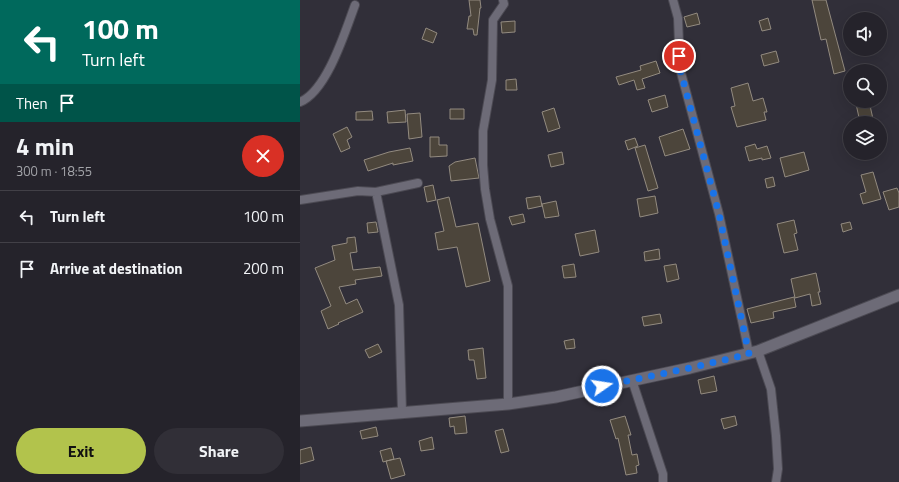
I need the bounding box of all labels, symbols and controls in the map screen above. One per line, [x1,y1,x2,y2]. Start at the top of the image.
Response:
text: 100 m [82,7,159,50]
map controls [843,12,887,160]
button: sound [843,12,887,56]
icon: left [16,16,68,68]
pin [662,39,696,73]
icon: arrive [668,45,690,67]
text: Turn left [82,46,145,73]
button: search [843,64,887,108]
text: Then [16,92,48,115]
icon: arrive [56,92,78,114]
button: layers [843,116,887,160]
text: 4 min [16,128,74,164]
button: close [242,135,284,177]
text: 300 m · 18:55 [16,161,92,181]
text: Turn left [50,205,105,228]
text: 100 m [243,205,284,228]
icon: left [16,206,38,228]
text: Arrive at destination [50,257,183,280]
text: 200 m [243,257,284,280]
icon: arrive [16,258,38,280]
position arrow [581,365,623,407]
button: Exit [16,428,146,474]
button: Share [154,428,284,474]

